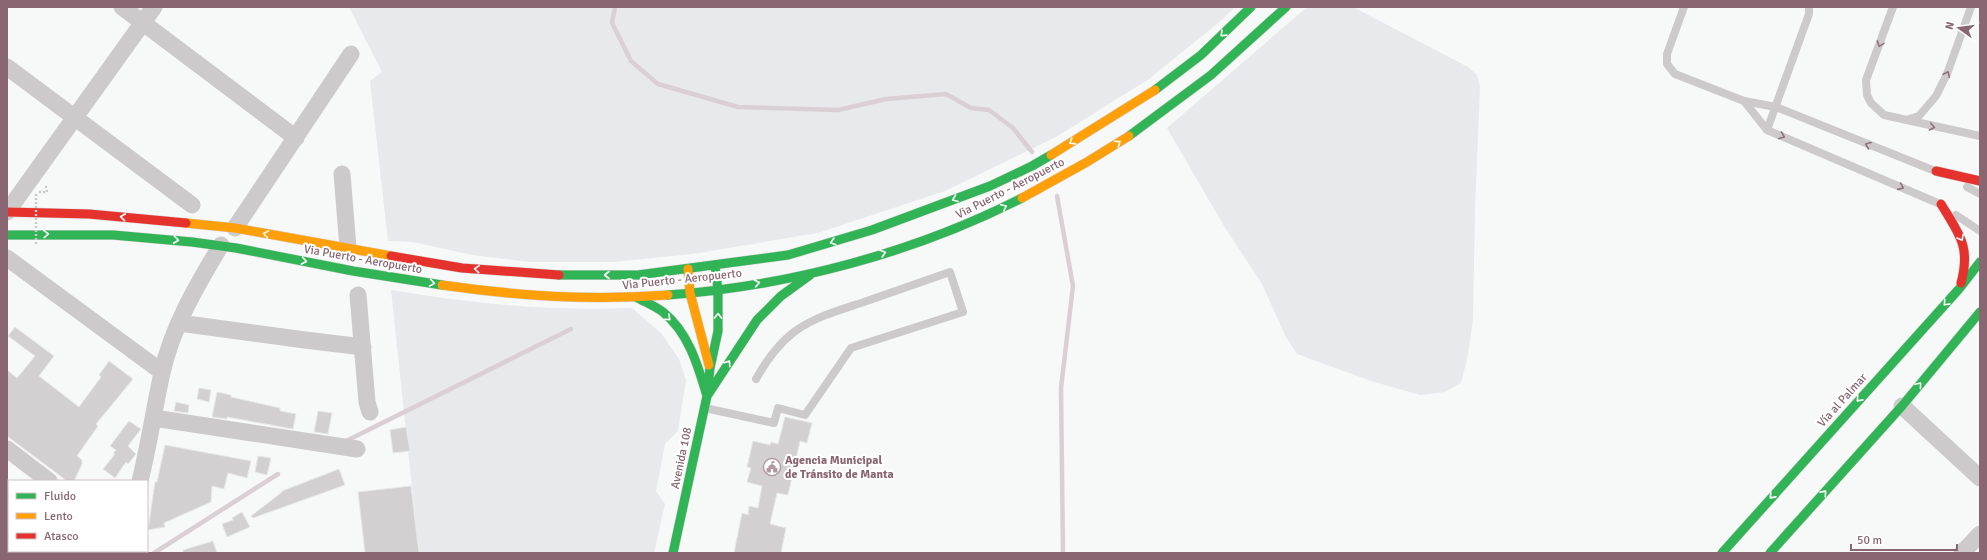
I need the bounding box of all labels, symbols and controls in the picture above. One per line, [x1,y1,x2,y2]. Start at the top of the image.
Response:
north arrow [1939,8,1979,48]
text: N [1943,20,1957,31]
one-way arrow [1220,29,1228,37]
one-way arrow [1876,40,1884,47]
one-way arrow [1942,71,1950,78]
one-way arrow [1928,122,1935,130]
one-way arrow [1778,131,1785,139]
one-way arrow [1069,137,1076,144]
one-way arrow [1113,141,1120,148]
one-way arrow [1864,141,1871,149]
street label: Via Puerto - Aeropuerto [953,154,1067,222]
one-way arrow [1898,182,1905,190]
one-way arrow [952,194,959,202]
one-way arrow [1000,204,1008,212]
one-way arrow [120,213,126,222]
one-way arrow [43,229,49,238]
one-way arrow [263,230,269,239]
one-way arrow [1956,234,1963,241]
one-way arrow [173,235,179,244]
one-way arrow [829,237,836,246]
street label: Via Puerto - Aeropuerto [302,242,423,277]
one-way arrow [879,250,886,258]
one-way arrow [301,257,307,265]
one-way arrow [474,265,480,274]
street label: Via Puerto - Aeropuerto [622,266,743,293]
one-way arrow [604,271,610,279]
one-way arrow [429,278,435,287]
one-way arrow [754,279,760,288]
one-way arrow [1944,298,1951,306]
one-way arrow [663,313,671,320]
one-way arrow [714,313,722,319]
one-way arrow [723,360,731,367]
street label: Vía al Palmar [1814,370,1871,430]
one-way arrow [1915,382,1922,389]
one-way arrow [1857,395,1864,402]
street label: Avenida 108 [668,426,695,490]
place label: Agencia Municipal de Tránsito de Manta [785,453,894,482]
public building icon: Agencia Municipal de Tránsito de Manta [762,457,782,477]
legend [8,480,148,552]
text: Fluido [44,489,76,504]
one-way arrow [1819,490,1826,497]
one-way arrow [1770,492,1777,499]
text: Lento [44,509,73,524]
scale bar [1851,526,1957,552]
text: Atasco [44,529,79,544]
text: 50 m [1857,533,1882,548]

